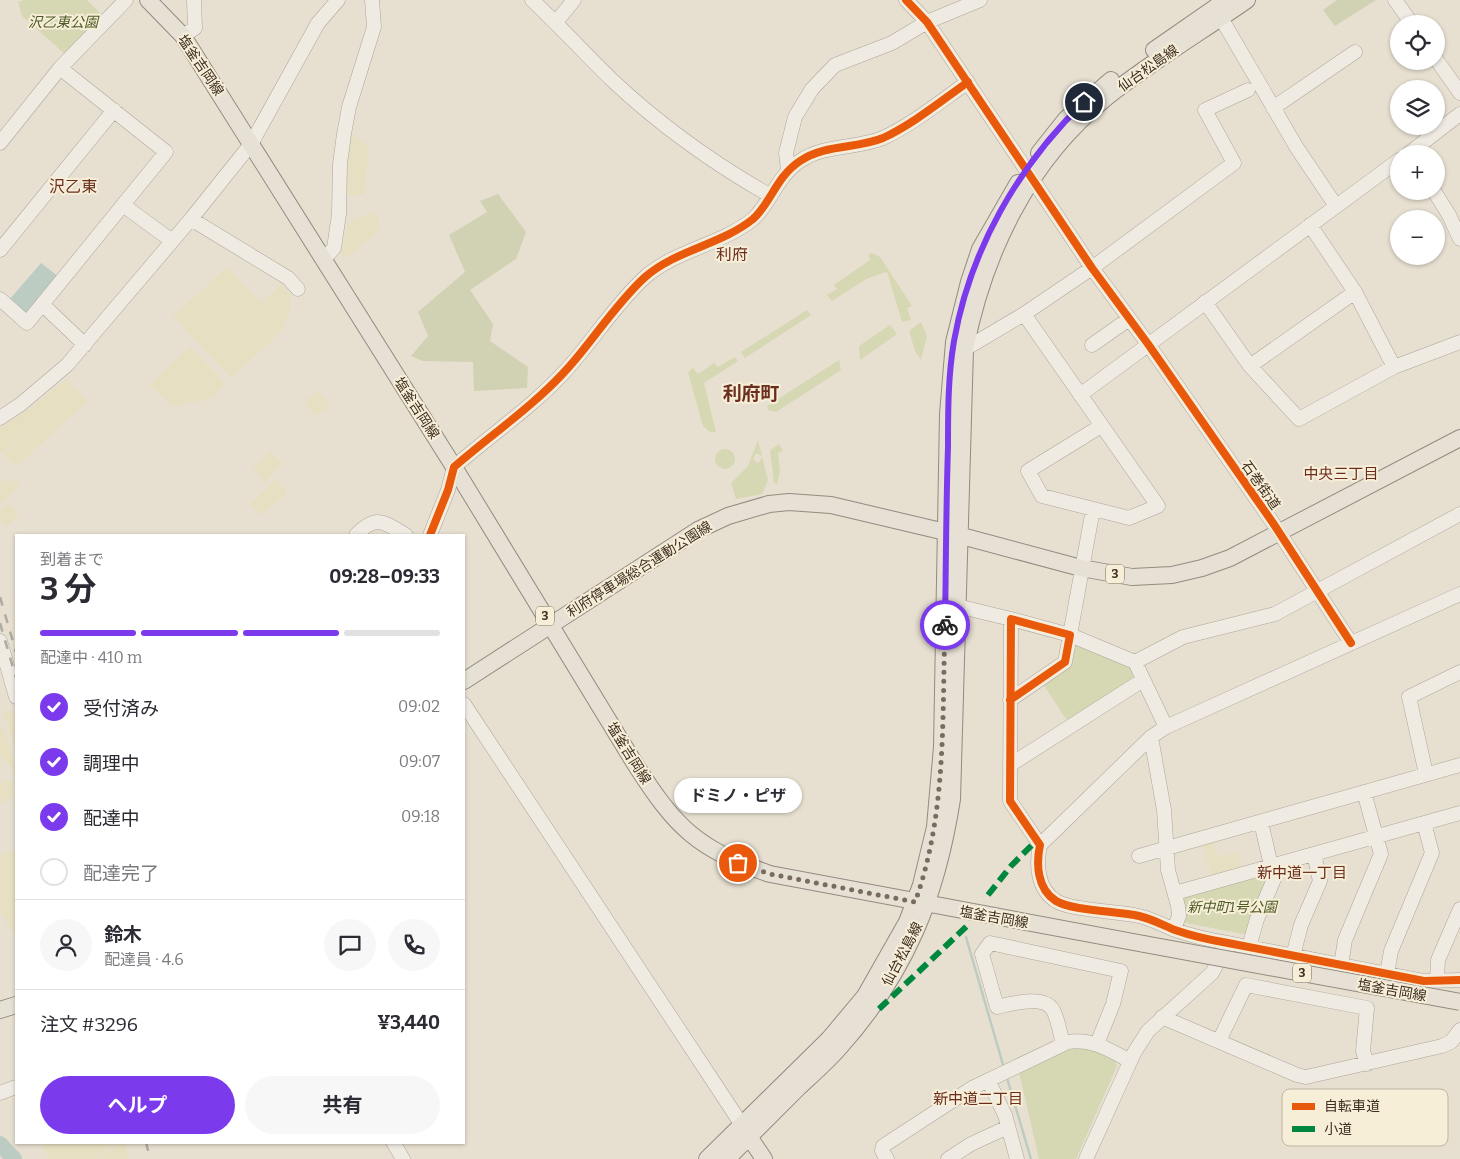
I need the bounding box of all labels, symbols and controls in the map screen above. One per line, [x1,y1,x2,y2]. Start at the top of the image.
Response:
park label: 沢乙東公園 [28,14,100,31]
map controls [1390,15,1445,265]
button: locate [1390,15,1445,70]
street label: 塩釜吉岡線 [174,32,227,99]
street label: 仙台松島線 [1115,41,1182,95]
button: layers [1390,80,1445,135]
pin [1063,81,1105,123]
icon: home [1070,88,1098,116]
button: + [1390,145,1445,200]
district label: 沢乙東 [49,177,97,196]
button: − [1390,210,1445,265]
district label: 利府 [716,245,748,264]
street label: 塩釜吉岡線 [390,374,443,442]
district label: 利府町 [722,382,780,405]
street label: 石巻街道 [1238,457,1284,513]
district label: 中央三丁目 [1303,465,1379,483]
street label: 利府停車場総合運動公園線 [564,518,715,621]
text: 到着まで [40,550,104,569]
road number: 3 [1106,564,1124,584]
text: 09:28–09:33 [329,565,440,588]
text: 3 分 [40,570,96,608]
courier [920,600,970,650]
road number: 3 [536,606,554,626]
icon: bike [931,611,959,639]
text: 配達中 · 410 m [40,648,142,667]
icon: check [40,693,68,721]
text: 受付済み [83,697,159,720]
text: 09:02 [398,697,440,716]
street label: 塩釜吉岡線 [603,719,654,787]
icon: check [40,748,68,776]
text: 調理中 [83,752,140,775]
text: 09:07 [399,752,440,771]
callout: ドミノ・ピザ [674,778,802,813]
text: ドミノ・ピザ [690,786,786,805]
icon: check [40,803,68,831]
text: 配達中 [83,807,140,830]
text: 09:18 [401,807,440,826]
pin [717,842,759,884]
icon: bag [724,849,752,877]
text: 配達完了 [83,862,159,885]
district label: 新中道一丁目 [1257,864,1347,882]
park label: 新中町1号公園 [1187,899,1279,916]
street label: 塩釜吉岡線 [958,903,1030,932]
button: person [40,919,92,971]
button: chat [324,919,376,971]
button: phone [388,919,440,971]
street label: 仙台松島線 [879,919,926,989]
text: 鈴木 [104,923,142,946]
text: 配達員 · 4.6 [104,950,184,969]
road number: 3 [1293,964,1311,982]
street label: 塩釜吉岡線 [1356,976,1428,1005]
text: ¥3,440 [377,1011,440,1034]
text: 注文 #3296 [40,1013,138,1036]
button: ヘルプ [40,1076,235,1134]
button: 共有 [245,1076,440,1134]
legend [1282,1089,1448,1146]
district label: 新中道二丁目 [933,1090,1023,1108]
text: 自転車道 [1324,1098,1380,1115]
text: 小道 [1324,1121,1352,1138]

